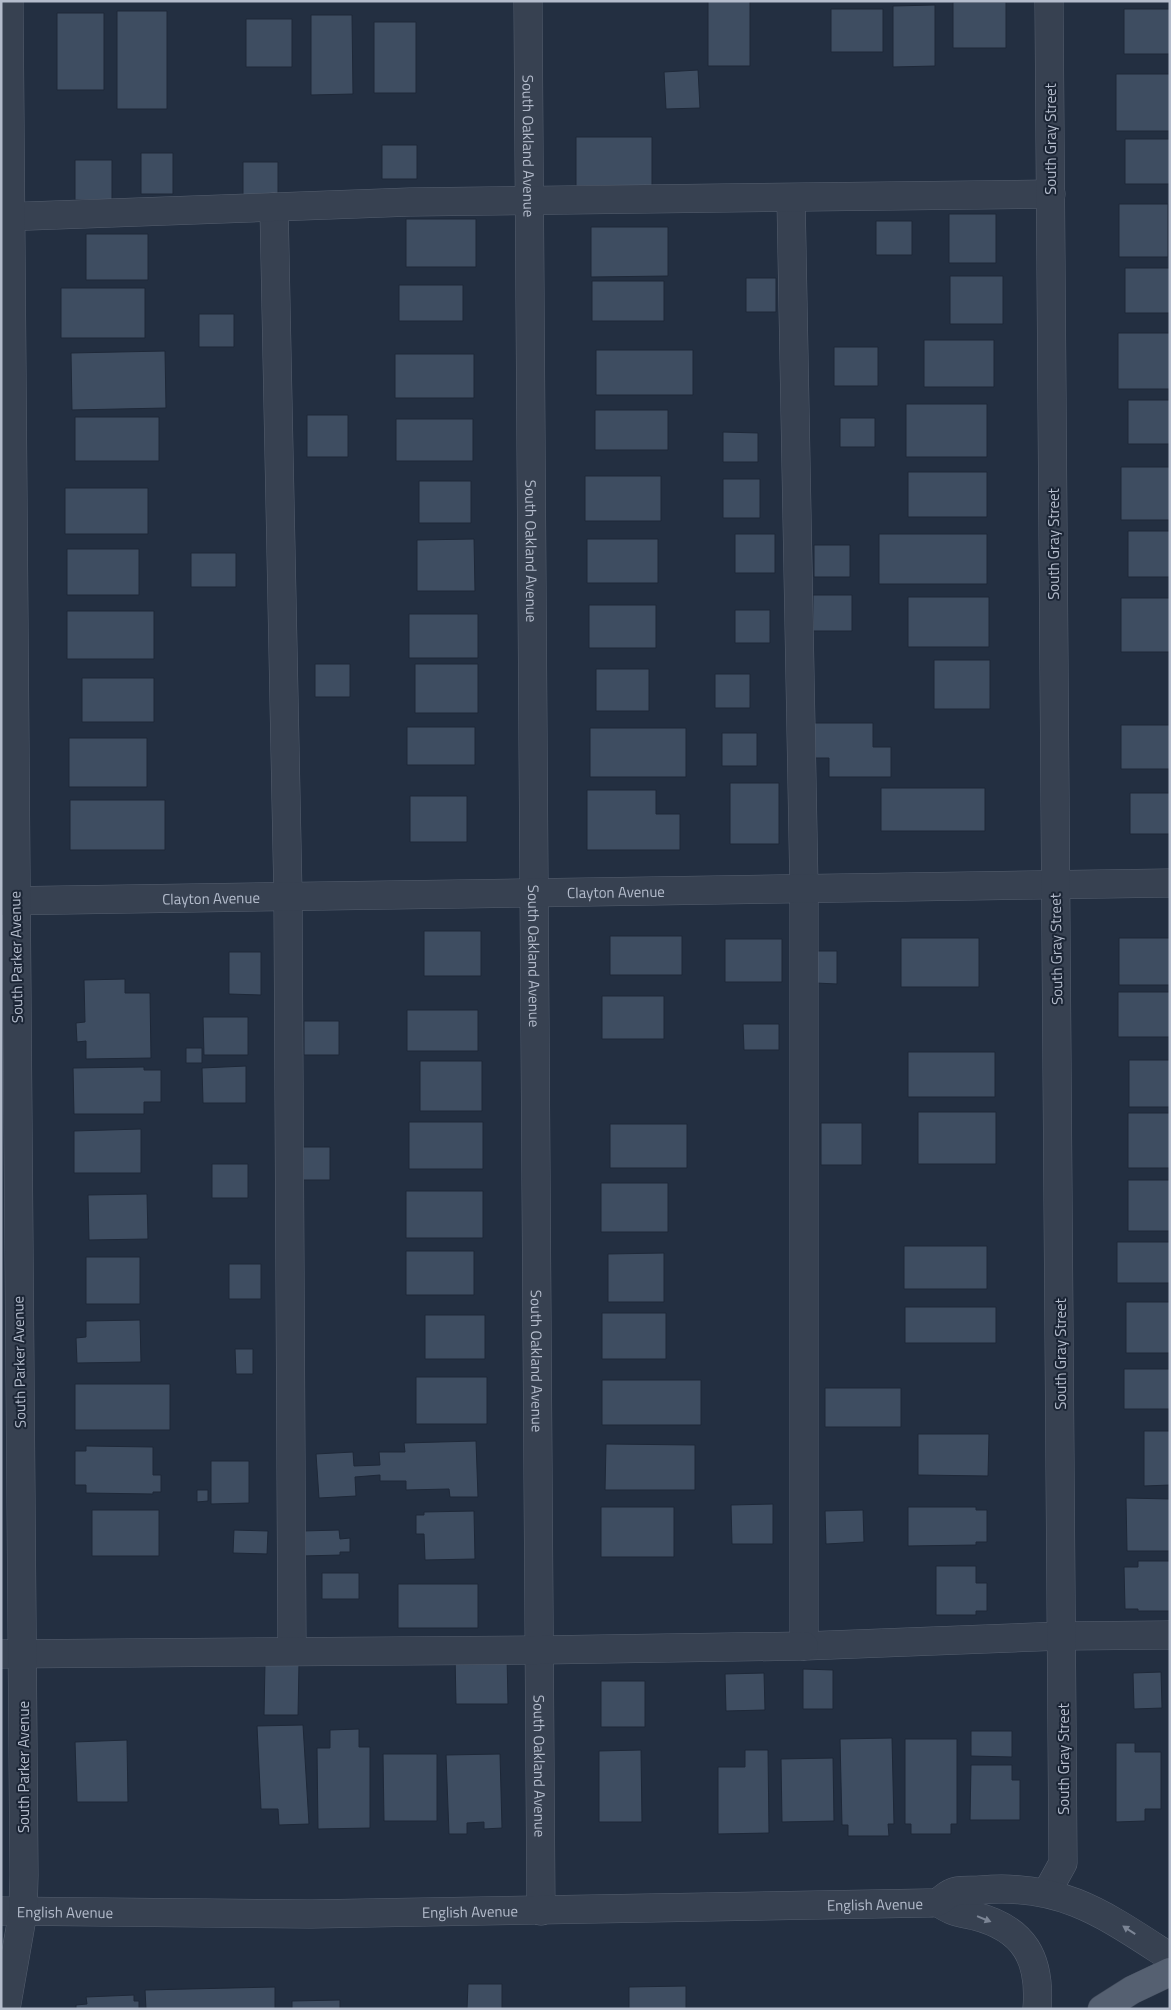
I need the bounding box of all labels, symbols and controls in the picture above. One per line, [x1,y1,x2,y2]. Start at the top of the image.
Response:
street label: South Oakland Avenue [517,75,541,217]
street label: South Gray Street [1039,82,1062,195]
street label: South Oakland Avenue [520,480,544,622]
street label: South Gray Street [1042,487,1065,600]
street label: Clayton Avenue [567,879,665,904]
street label: South Oakland Avenue [523,885,546,1027]
street label: Clayton Avenue [162,886,260,910]
street label: South Parker Avenue [3,891,29,1023]
street label: South Gray Street [1044,892,1068,1005]
street label: South Oakland Avenue [525,1290,549,1432]
street label: South Parker Avenue [6,1296,32,1428]
street label: South Gray Street [1049,1297,1072,1410]
street label: South Oakland Avenue [528,1695,552,1837]
street label: South Parker Avenue [12,1701,35,1833]
street label: South Gray Street [1052,1702,1075,1815]
street label: English Avenue [827,1892,923,1916]
street label: English Avenue [422,1899,518,1924]
street label: English Avenue [17,1900,113,1924]
one-way arrow [977,1916,991,1924]
one-way arrow [1122,1925,1135,1935]

